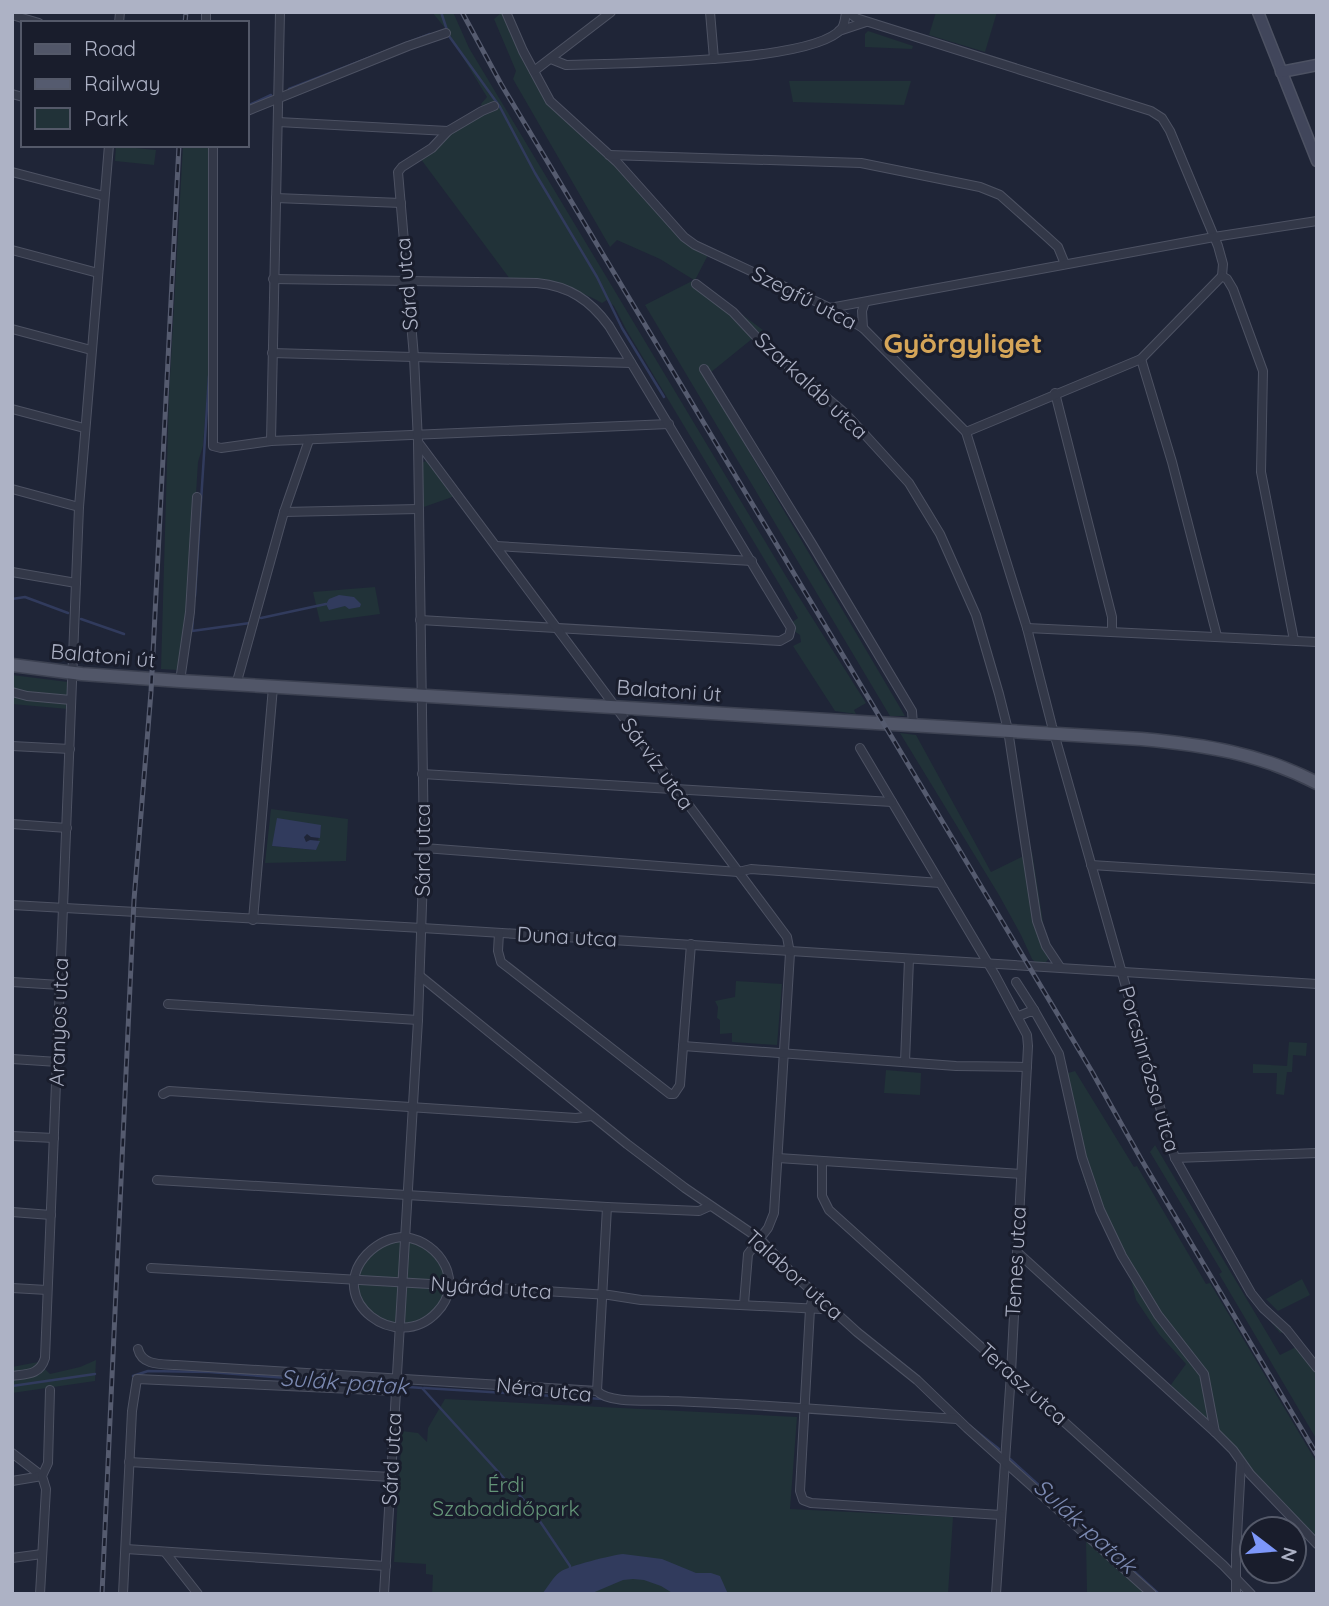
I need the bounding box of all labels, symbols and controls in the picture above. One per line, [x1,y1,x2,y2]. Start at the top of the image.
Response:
legend [21,21,248,147]
text: Road [84,35,136,61]
text: Railway [84,70,160,96]
text: Park [84,105,128,131]
street label: Sárd utca [389,237,423,332]
street label: Szegfű utca [748,260,861,335]
district label: Györgyliget [884,325,1042,360]
street label: Szarkaláb utca [750,326,874,444]
street label: Balatoni út [50,637,157,673]
street label: Balatoni út [616,673,722,707]
street label: Sárvíz utca [616,712,700,815]
street label: Sárd utca [409,803,435,897]
street label: Duna utca [516,920,618,952]
street label: Aranyos utca [43,957,73,1087]
street label: Porcsinrózsa utca [1114,983,1186,1155]
street label: Temes utca [999,1206,1031,1318]
street label: Talabor utca [740,1224,849,1325]
street label: Nyárád utca [430,1270,553,1304]
street label: Terasz utca [974,1337,1074,1430]
water label: Sulák-patak [279,1363,411,1401]
street label: Néra utca [495,1371,593,1407]
street label: Sárd utca [376,1412,406,1506]
park label: Érdi Szabadidőpark [432,1471,580,1521]
water label: Sulák-patak [1028,1472,1144,1581]
north arrow [1238,1515,1308,1585]
text: N [1276,1545,1303,1565]

